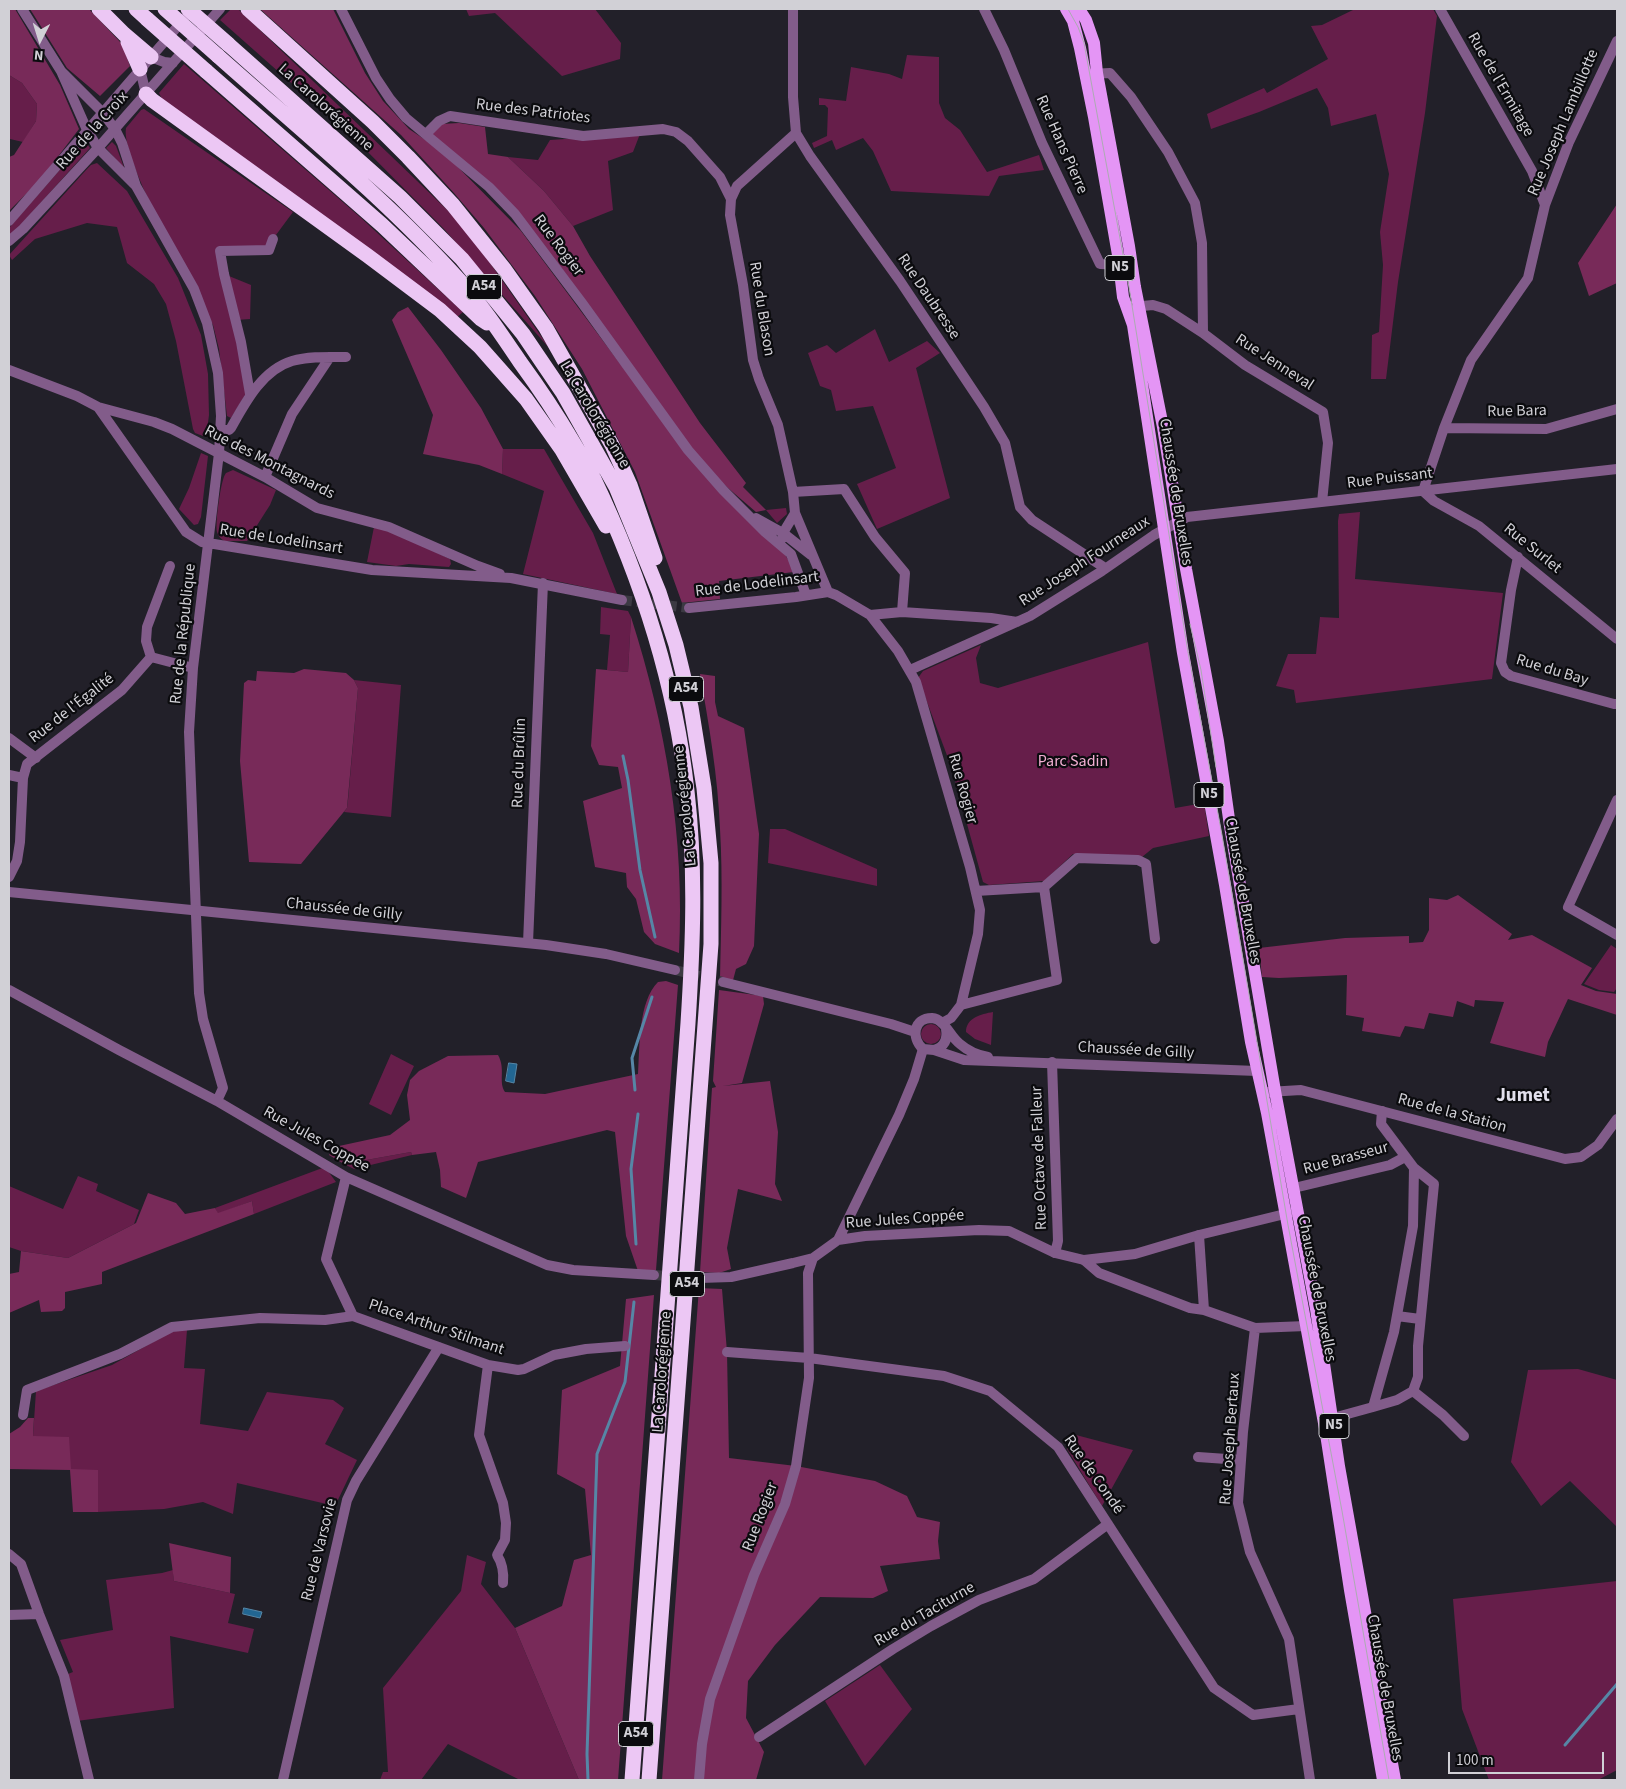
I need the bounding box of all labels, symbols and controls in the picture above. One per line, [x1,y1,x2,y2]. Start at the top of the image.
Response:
north arrow [15,15,65,65]
street label: Rue de l'Ermitage [1462,29,1538,141]
text: N [33,45,44,65]
street label: Rue Joseph Lambillotte [1524,47,1604,199]
street label: La Carolorégienne [273,60,377,156]
street label: Rue de la Croix [53,88,133,174]
street label: Rue Hans Pierre [1031,93,1091,197]
street label: Rue des Patriotes [475,95,591,129]
street label: Rue Rogier [529,211,587,281]
street label: Rue Daubresse [892,251,964,343]
road number: N5 [1105,256,1135,280]
street label: Rue du Blason [744,260,778,358]
road number: A54 [466,274,502,300]
street label: Rue Jenneval [1231,331,1317,395]
street label: La Carolorégienne [554,358,634,472]
street label: Rue Bara [1487,402,1547,422]
street label: Chaussée de Bruxelles [1154,417,1196,567]
street label: Rue des Montagnards [201,422,337,504]
street label: Rue Puissant [1346,464,1434,494]
street label: Rue Joseph Fourneaux [1016,513,1154,611]
street label: Rue Surlet [1499,520,1565,578]
street label: Rue de Lodelinsart [218,521,344,559]
street label: Rue de la République [167,563,201,705]
street label: Rue de Lodelinsart [694,568,820,602]
street label: Rue du Bay [1513,651,1591,691]
street label: Rue de l'Égalité [26,670,118,748]
road number: A54 [668,676,704,702]
street label: Rue du Brûlin [509,718,531,808]
street label: La Carolorégienne [670,745,702,867]
street label: Rue Rogier [943,752,981,826]
park label: Parc Sadin [1038,752,1108,772]
road number: N5 [1194,782,1224,808]
street label: Chaussée de Bruxelles [1220,816,1264,966]
street label: Chaussée de Gilly [285,894,403,926]
street label: Chaussée de Gilly [1077,1038,1195,1064]
street label: Rue Octave de Falleur [1028,1086,1052,1230]
district label: Jumet [1496,1086,1550,1108]
street label: Rue de la Station [1395,1090,1509,1138]
street label: Rue Jules Coppée [259,1103,373,1177]
street label: Rue Brasseur [1301,1138,1391,1180]
street label: Rue Jules Coppée [845,1206,965,1234]
street label: Chaussée de Bruxelles [1292,1214,1340,1364]
road number: A54 [670,1272,704,1296]
street label: Place Arthur Stilmant [366,1296,506,1360]
street label: La Carolorégienne [649,1311,677,1433]
street label: Rue Joseph Bertaux [1217,1372,1245,1506]
road number: N5 [1319,1414,1349,1438]
street label: Rue de Condé [1059,1432,1127,1518]
street label: Rue Rogier [739,1480,783,1554]
street label: Rue de Varsovie [298,1497,342,1603]
street label: Rue du Taciturne [871,1578,979,1652]
street label: Chaussée de Bruxelles [1362,1613,1406,1763]
road number: A54 [618,1722,654,1746]
scale bar [1451,1742,1607,1774]
text: 100 m [1456,1750,1494,1771]

